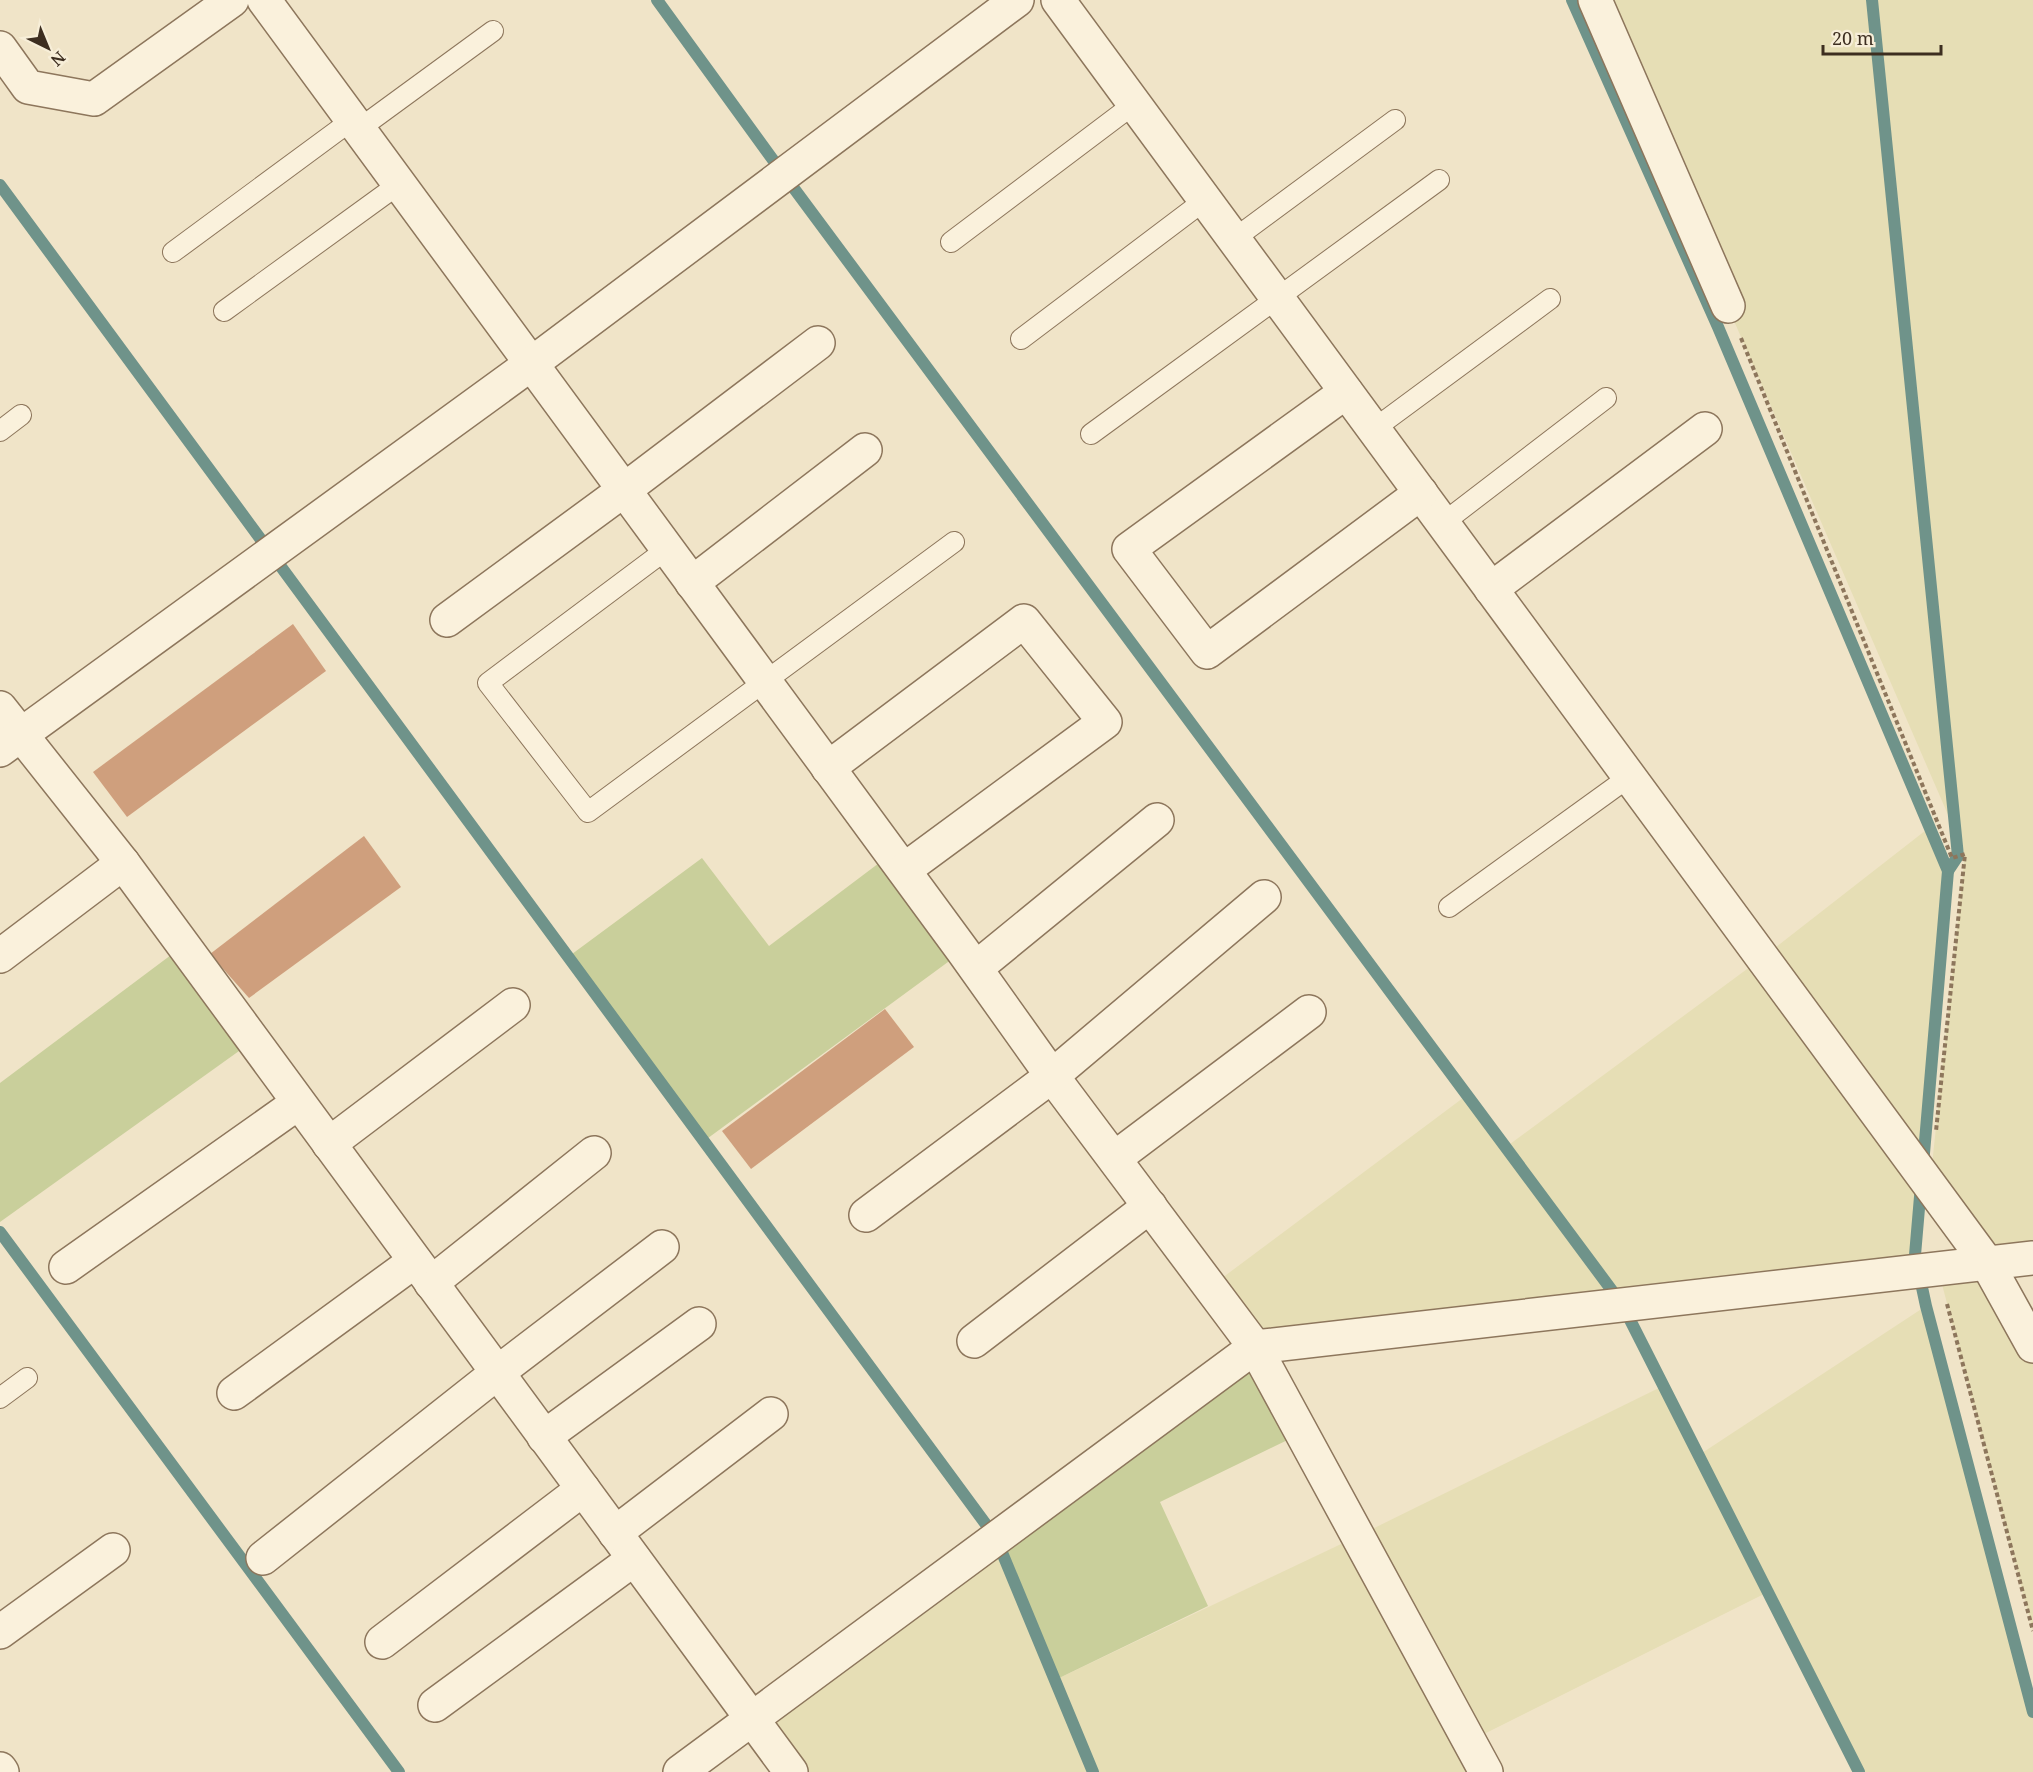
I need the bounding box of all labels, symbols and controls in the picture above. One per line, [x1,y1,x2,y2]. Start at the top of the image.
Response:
north arrow [18,18,78,78]
scale bar [1823,18,1942,56]
text: 20 m [1832,26,1874,50]
text: N [46,47,70,72]

